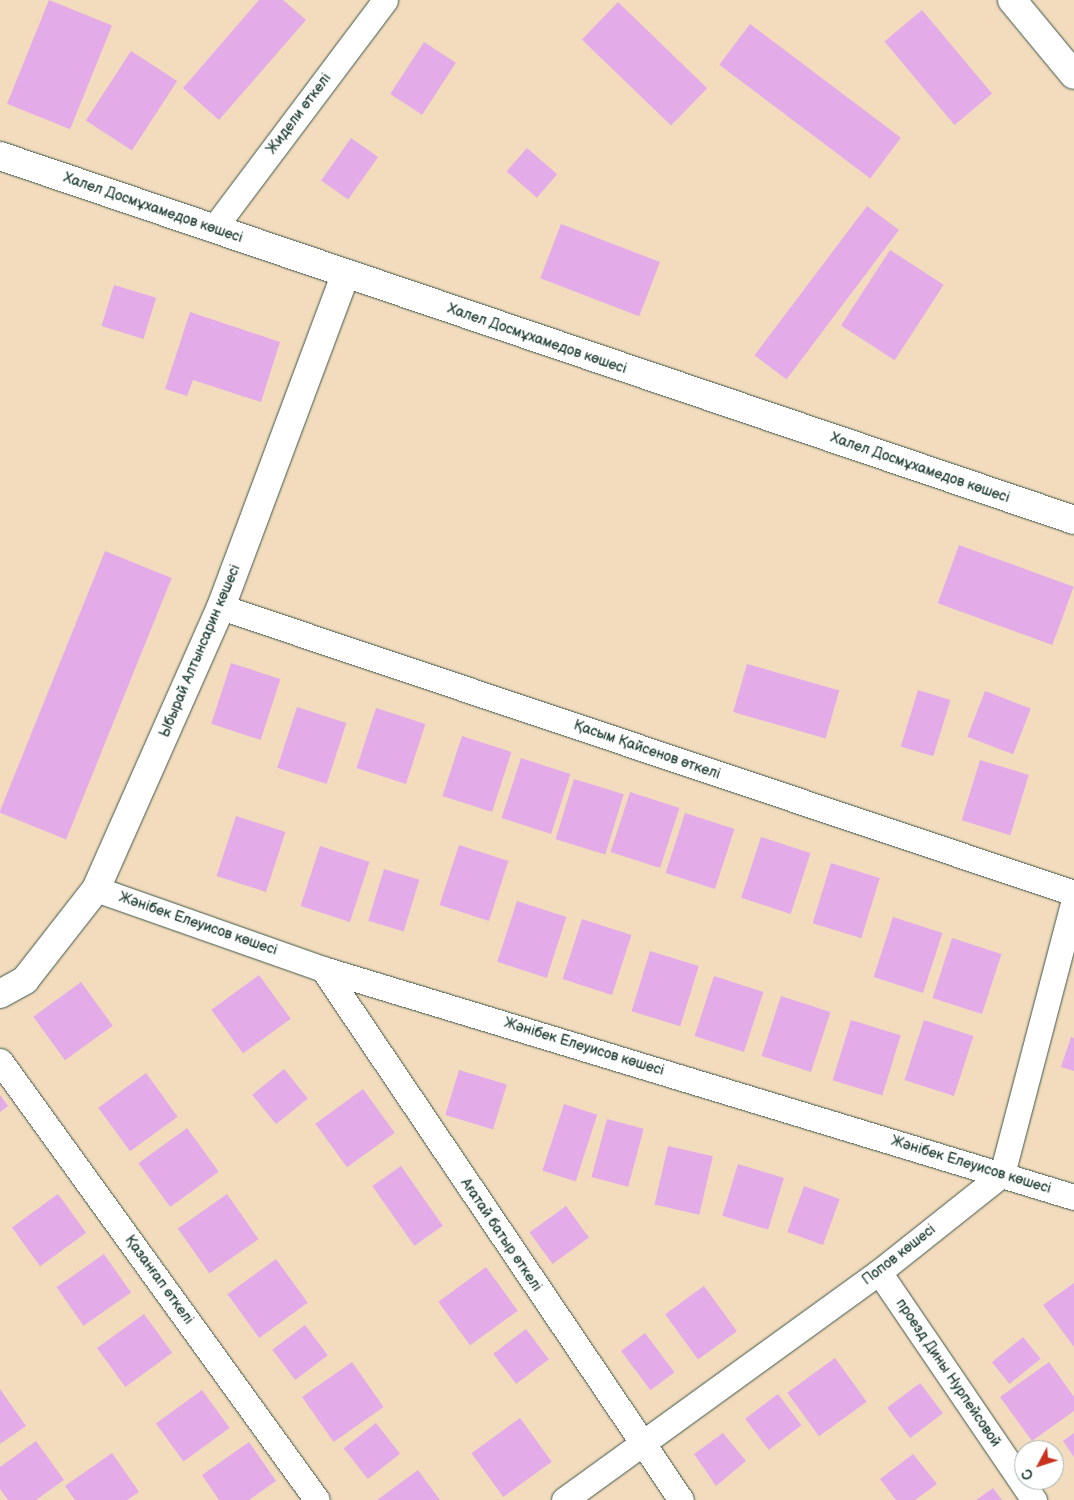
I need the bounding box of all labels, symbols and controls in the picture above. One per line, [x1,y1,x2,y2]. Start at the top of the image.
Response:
street label: Жидели өткелі [263,70,335,158]
street label: Халел Досмұхамедов көшесі [61,169,245,247]
street label: Халел Досмұхамедов көшесі [445,300,629,378]
street label: Халел Досмұхамедов көшесі [828,429,1012,507]
street label: Ыбырай Алтынсарин көшесі [156,562,244,740]
street label: Қасым Қайсенов өткелі [572,717,722,783]
street label: Жәнібек Елеуисов көшесі [117,889,279,959]
street label: Жәнібек Елеуисов көшесі [502,1015,666,1079]
street label: Жәнібек Елеуисов көшесі [889,1133,1053,1197]
street label: Ағатай батыр өткелі [457,1175,545,1295]
street label: Попов көшесі [859,1221,939,1289]
street label: Қазанғап өткелі [121,1232,197,1328]
street label: проезд Дины Нурпейсовой [892,1296,1004,1450]
north arrow [1014,1440,1064,1490]
text: С [1018,1465,1038,1484]

